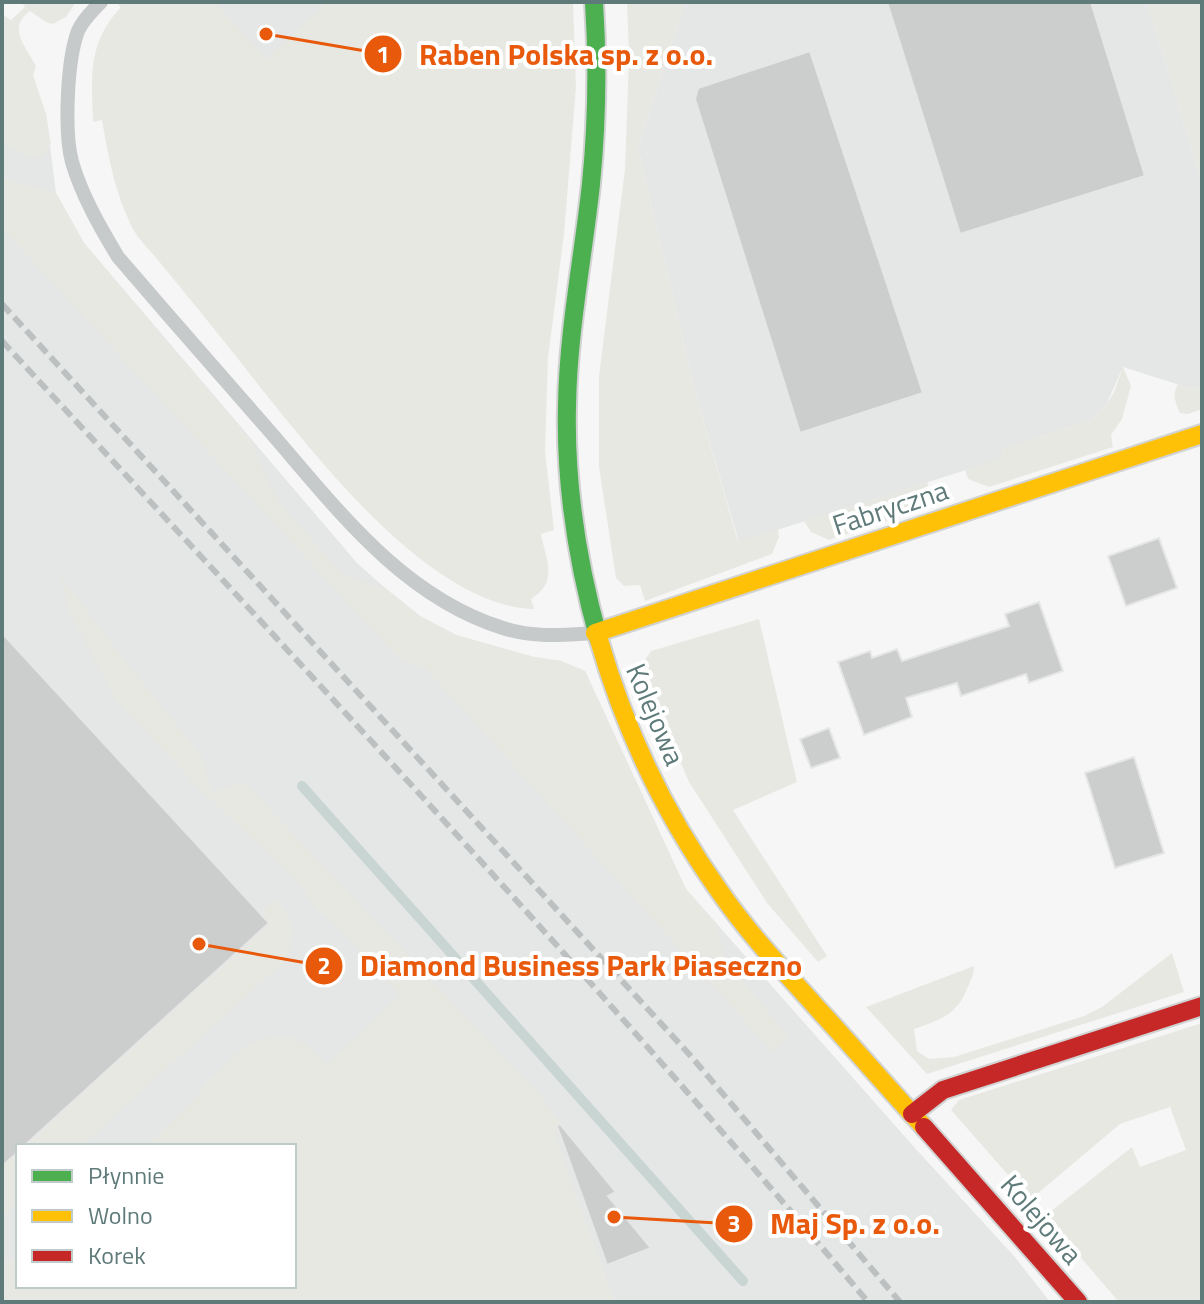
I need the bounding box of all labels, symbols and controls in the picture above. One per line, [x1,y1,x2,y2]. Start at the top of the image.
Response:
callout: Raben Polska sp. z o.o. [363,27,729,81]
text: Raben Polska sp. z o.o. [419,31,713,77]
text: 1 [376,36,390,72]
street label: Fabryczna [827,468,953,546]
street label: Kolejowa [615,656,697,772]
callout: Diamond Business Park Piaseczno [304,939,818,993]
text: Diamond Business Park Piaseczno [360,942,802,988]
text: 2 [317,947,331,983]
legend [16,1144,296,1288]
text: Płynnie [88,1157,164,1193]
street label: Kolejowa [991,1165,1093,1273]
text: Wolno [88,1197,153,1233]
callout: Maj Sp. z o.o. [714,1197,956,1251]
text: Maj Sp. z o.o. [770,1200,940,1246]
text: 3 [727,1205,741,1241]
text: Korek [88,1237,146,1273]

